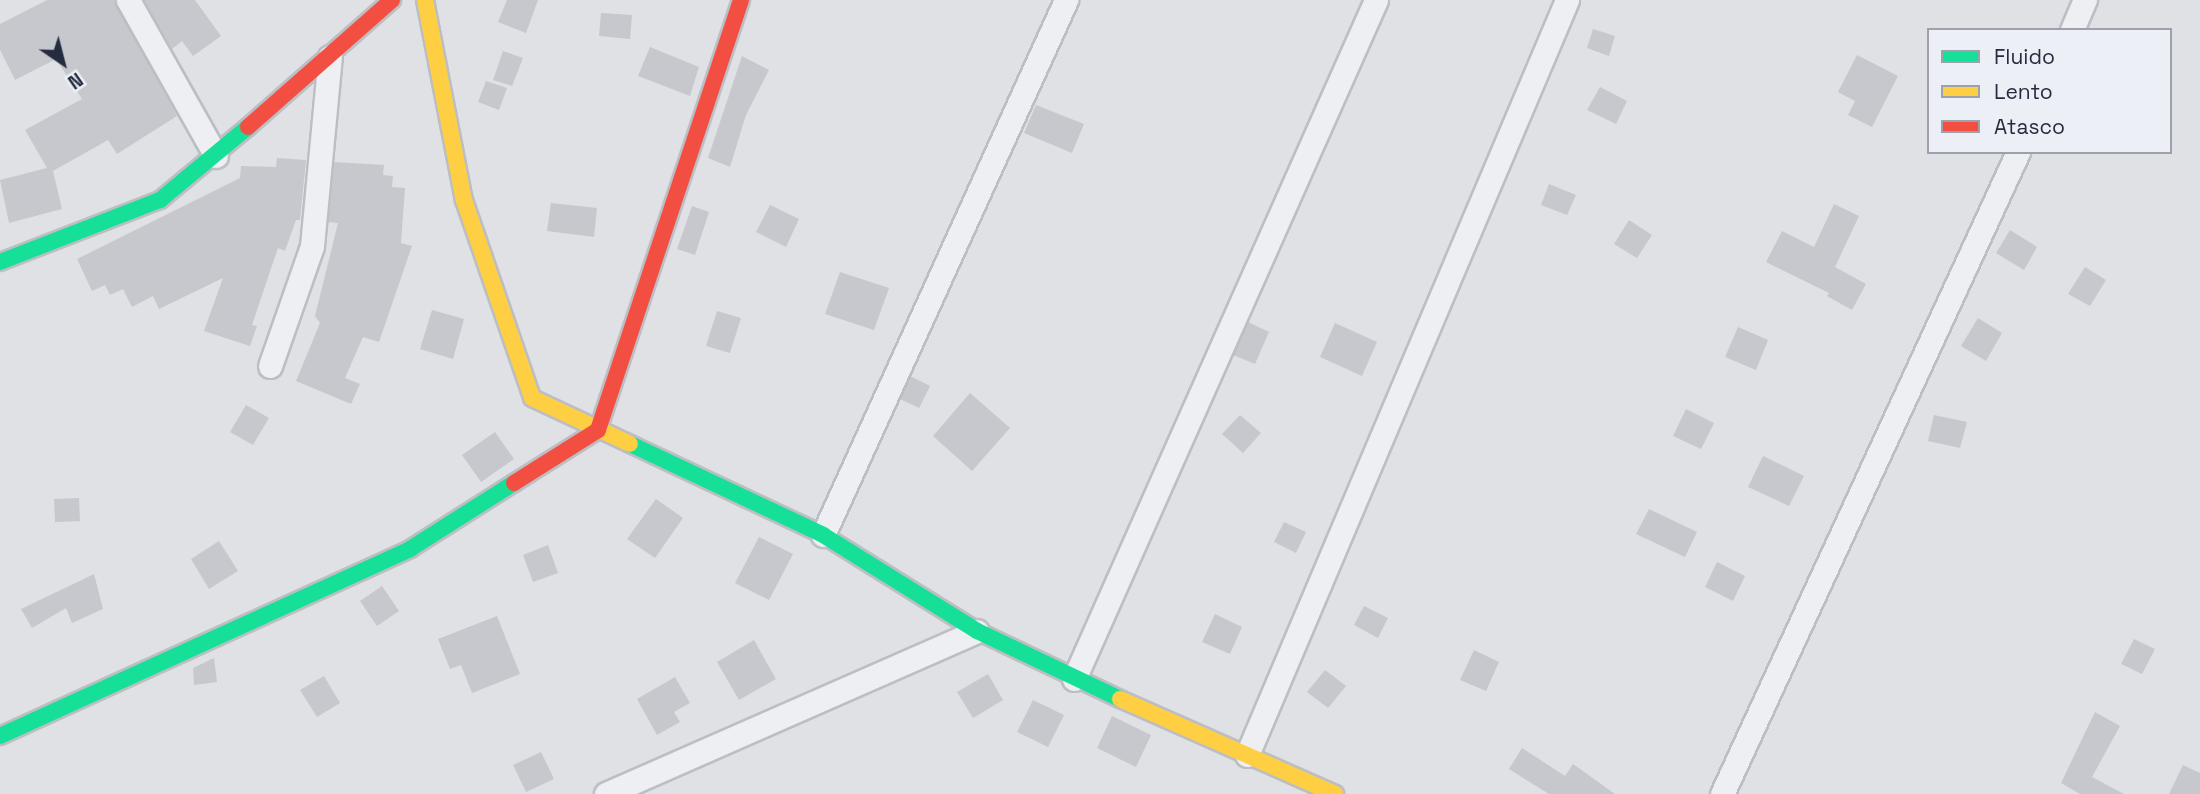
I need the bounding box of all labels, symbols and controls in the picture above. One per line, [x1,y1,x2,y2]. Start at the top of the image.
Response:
north arrow [28,28,98,98]
legend [1927,28,2172,154]
text: Fluido [1994,43,2055,70]
text: N [63,67,88,94]
text: Lento [1994,78,2053,105]
text: Atasco [1994,113,2065,140]

